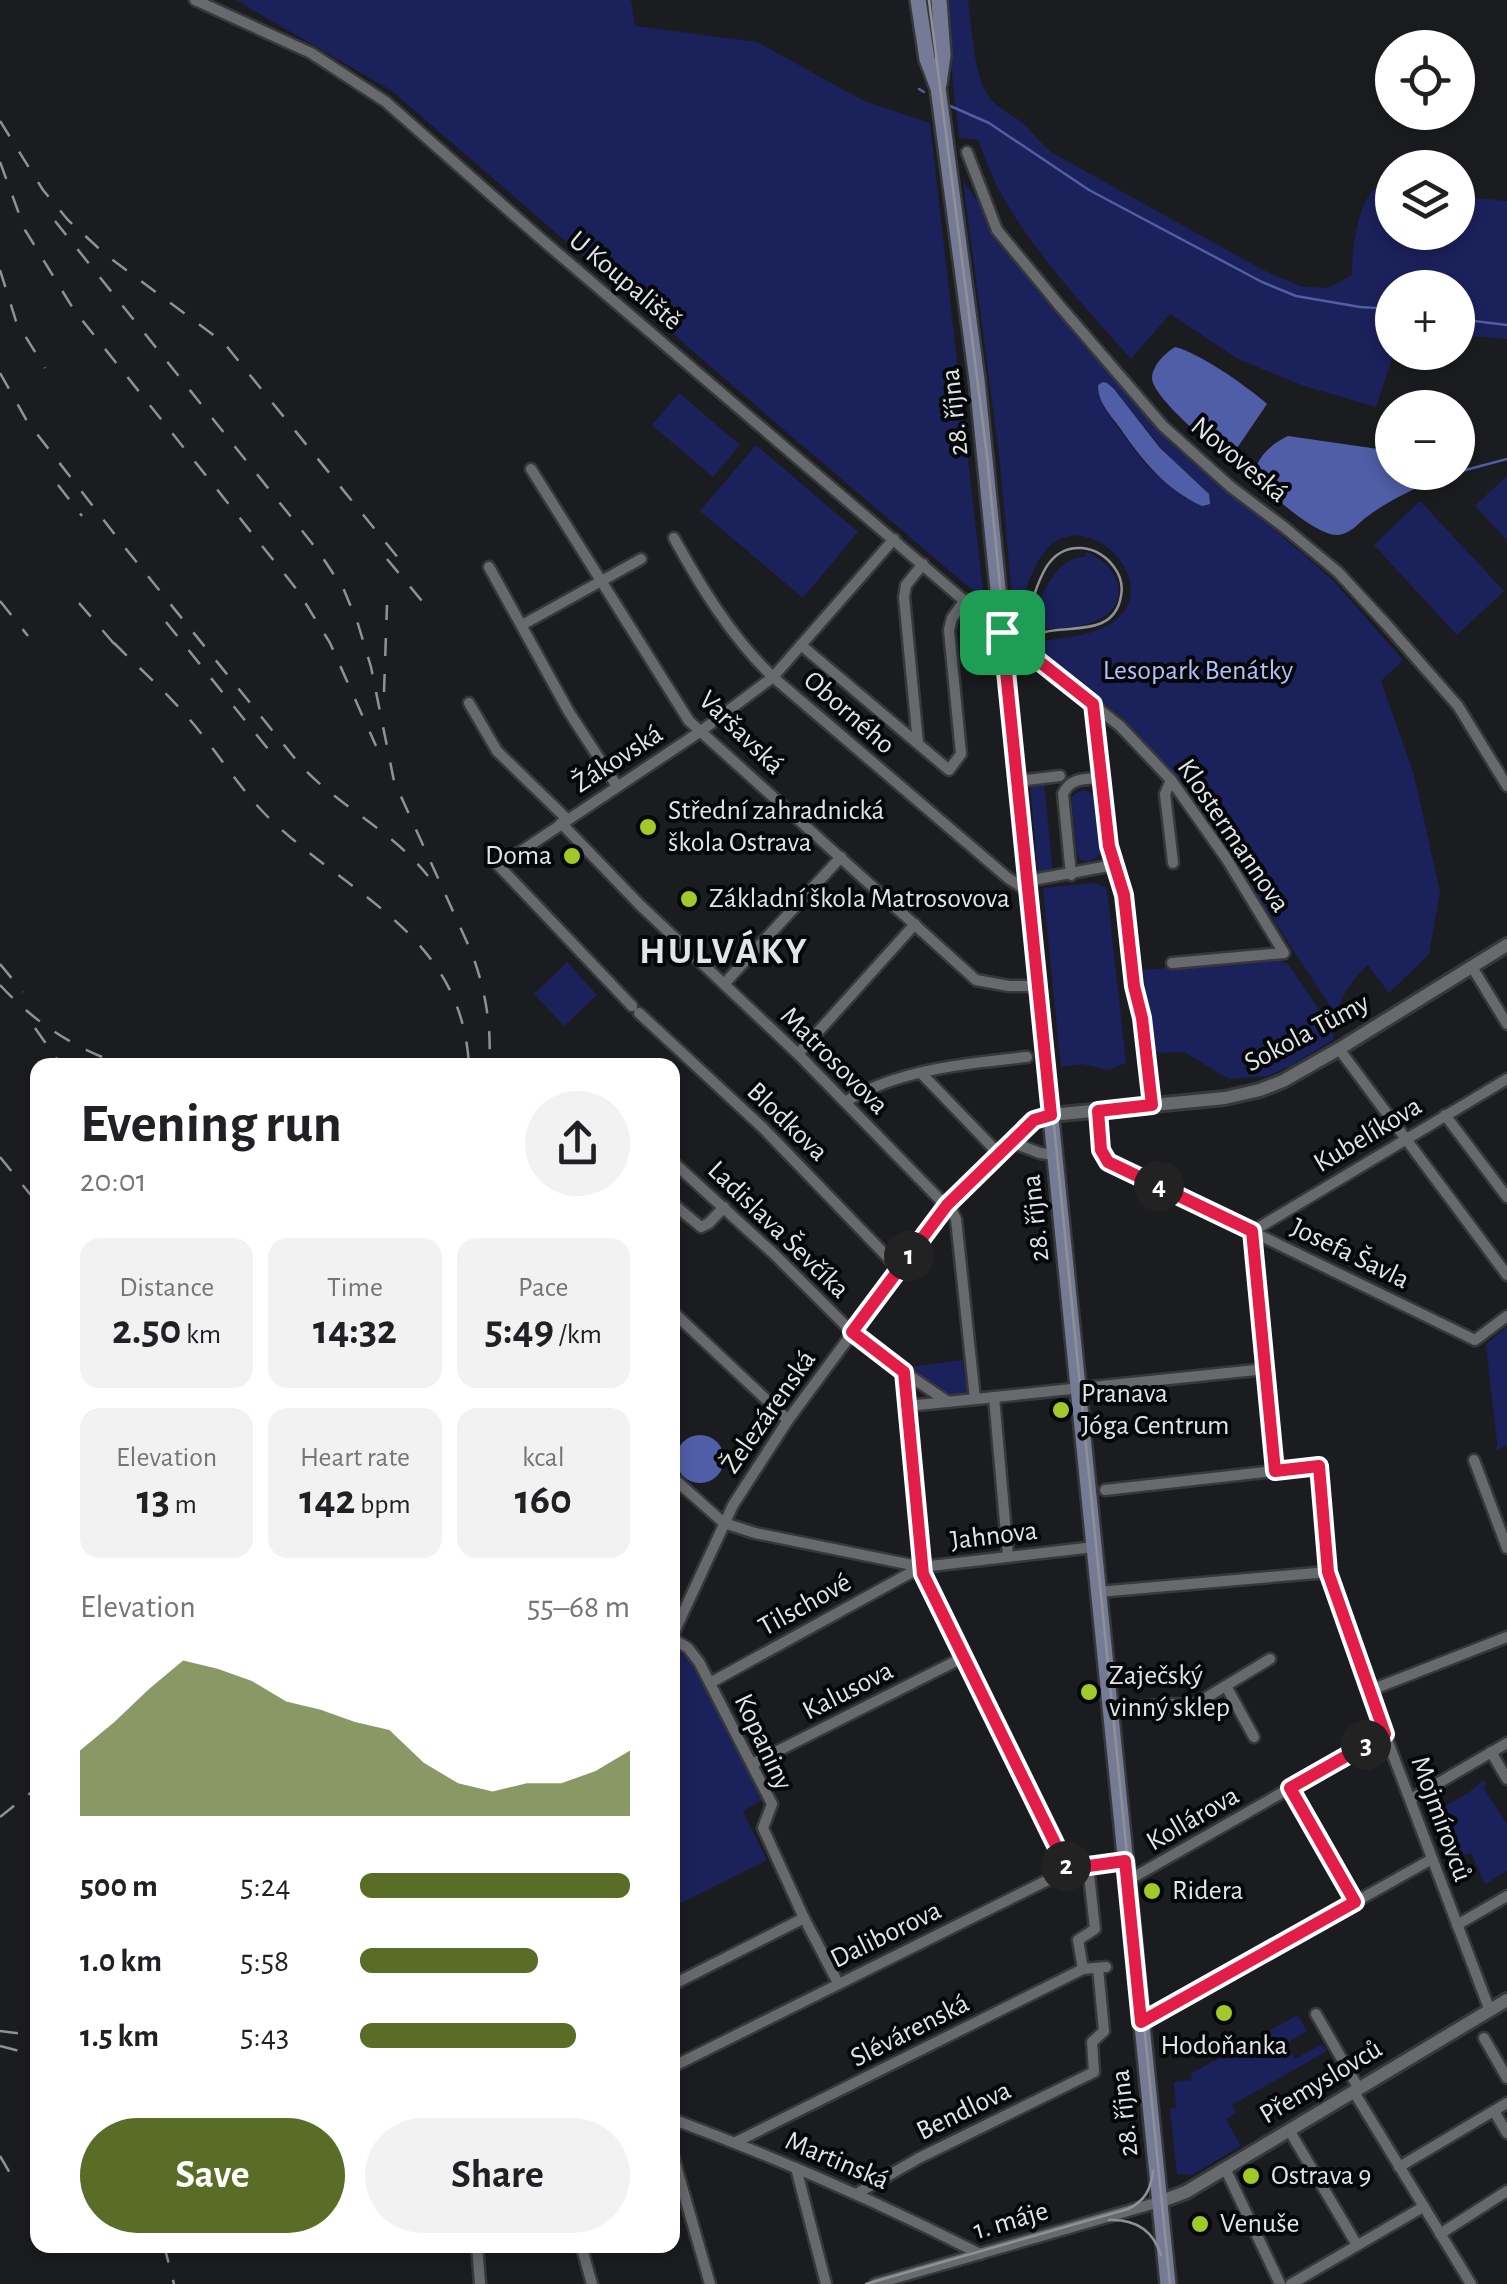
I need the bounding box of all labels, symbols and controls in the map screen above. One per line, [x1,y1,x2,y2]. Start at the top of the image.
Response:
map controls [1375,30,1475,490]
button: locate [1375,30,1475,130]
button: layers [1375,150,1475,250]
street label: U Koupaliště [563,226,687,336]
button: + [1375,270,1475,370]
street label: 28. října [936,367,974,457]
button: − [1375,390,1475,490]
street label: Novoveská [1185,412,1293,508]
pin [960,590,1045,675]
icon: arrive [975,605,1030,660]
park label: Lesopark Benátky [1103,657,1293,685]
street label: Oborného [798,666,900,760]
street label: Varšavská [693,686,789,780]
street label: Žákovská [567,718,668,798]
street label: Klostermannova [1172,754,1294,918]
place label: Střední zahradnická škola Ostrava [668,797,885,857]
marker: Střední zahradnická škola Ostrava [637,816,659,838]
place label: Doma [485,842,552,870]
marker: Doma [561,845,583,867]
place label: Základní škola Matrosovova [709,885,1010,913]
marker: Základní škola Matrosovova [678,888,700,910]
district label: HULVÁKY [639,929,809,971]
street label: Sokola Tůmy [1240,989,1374,1077]
street label: Matrosovova [775,1002,893,1120]
street label: Blodkova [741,1077,833,1167]
button: share [525,1091,630,1196]
street label: Kubelíkova [1309,1092,1427,1178]
text: Evening run [80,1097,342,1152]
street label: Ladislava Ševčíka [702,1154,855,1304]
pin: 4 [1134,1161,1184,1211]
text: 20:01 [80,1165,147,1197]
text: 4 [1152,1172,1166,1200]
street label: 28. října [1017,1173,1055,1263]
street label: Josefa Šavla [1286,1212,1415,1295]
pin: 1 [884,1231,934,1281]
text: 1 [904,1242,914,1270]
text: Distance [119,1274,214,1302]
text: Time [327,1274,383,1302]
text: Pace [518,1274,569,1302]
text: 2.50 [112,1309,181,1351]
text: 14:32 [313,1309,397,1351]
text: 5:49 [485,1309,554,1351]
text: km [181,1321,221,1349]
text: /km [554,1321,602,1349]
street label: Železárenská [715,1344,821,1479]
place label: Pranava Jóga Centrum [1081,1380,1229,1440]
marker: Pranava Jóga Centrum [1050,1399,1072,1421]
text: Elevation [116,1444,217,1472]
text: Heart rate [300,1444,410,1472]
text: kcal [522,1444,565,1472]
text: 13 [137,1479,170,1521]
text: 142 [299,1479,355,1521]
text: 160 [515,1479,572,1521]
text: m [170,1491,197,1519]
text: bpm [355,1491,411,1519]
street label: Jahnova [949,1517,1039,1555]
street label: Tilschové [754,1568,856,1642]
text: Elevation [80,1591,196,1623]
text: 55–68 m [527,1591,630,1623]
street label: Kalusova [798,1656,898,1726]
place label: Zaječský vinný sklep [1109,1662,1230,1722]
marker: Zaječský vinný sklep [1078,1681,1100,1703]
street label: Kopaniny [729,1690,797,1794]
pin: 3 [1341,1720,1391,1770]
text: 3 [1360,1731,1372,1759]
street label: Mojmírovců [1405,1753,1477,1885]
street label: Kollárova [1142,1781,1244,1857]
pin: 2 [1041,1841,1091,1891]
text: 2 [1059,1852,1073,1880]
text: 500 m [80,1870,158,1902]
text: 5:24 [240,1870,291,1902]
place label: Ridera [1172,1877,1243,1905]
marker: Ridera [1141,1880,1163,1902]
street label: Daliborova [826,1896,946,1974]
text: 1.0 km [80,1945,162,1977]
text: 5:58 [240,1945,289,1977]
street label: Slévárenská [846,1989,974,2073]
marker: Hodoňanka [1213,2002,1235,2024]
text: 1.5 km [80,2020,159,2052]
text: 5:43 [240,2020,289,2052]
place label: Hodoňanka [1160,2032,1288,2060]
street label: Přemyslovců [1255,2035,1387,2129]
street label: 28. října [1106,2068,1144,2158]
street label: Bendlova [912,2076,1016,2146]
button: Save [80,2118,345,2233]
button: Share [365,2118,630,2233]
street label: Martinská [781,2127,893,2195]
place label: Ostrava 9 [1271,2162,1372,2190]
marker: Ostrava 9 [1240,2165,1262,2187]
street label: 1. máje [970,2197,1052,2245]
place label: Venuše [1220,2210,1299,2238]
marker: Venuše [1189,2213,1211,2235]

